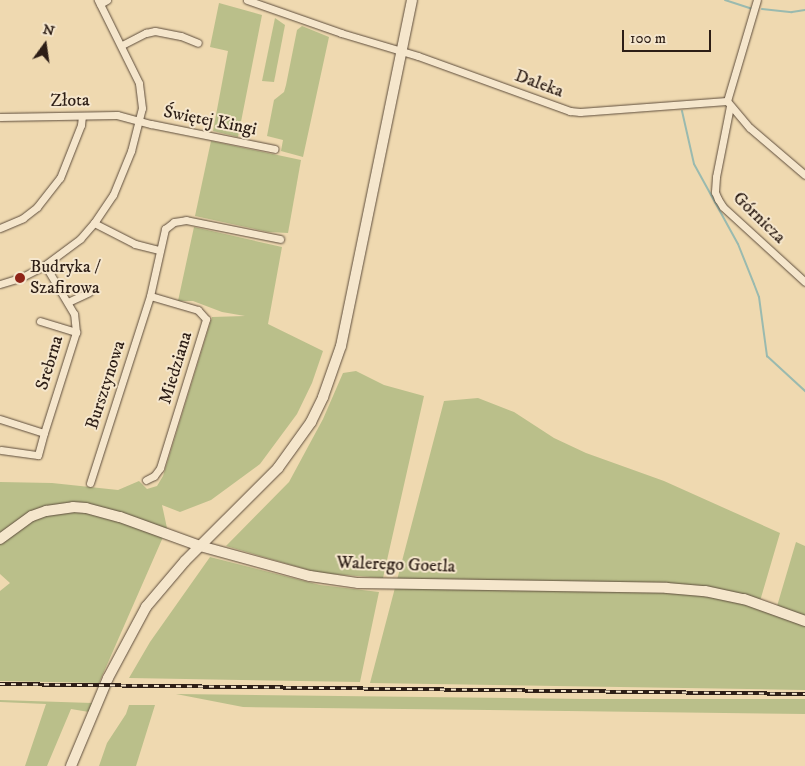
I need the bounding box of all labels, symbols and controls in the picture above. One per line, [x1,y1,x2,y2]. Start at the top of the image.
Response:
north arrow [20,20,70,70]
text: N [41,20,56,41]
scale bar [625,20,714,52]
text: 100 m [630,29,666,48]
street label: Daleka [512,65,566,103]
street label: Złota [50,90,90,112]
street label: Świętej Kingi [162,101,258,141]
street label: Górnicza [728,188,790,248]
place label: Budryka / Szafirowa [30,257,100,300]
marker: Budryka / Szafirowa [14,272,26,284]
street label: Miedziana [155,329,197,407]
street label: Srebrna [32,333,68,393]
street label: Bursztynowa [81,338,131,432]
street label: Walerego Goetla [336,552,456,578]

